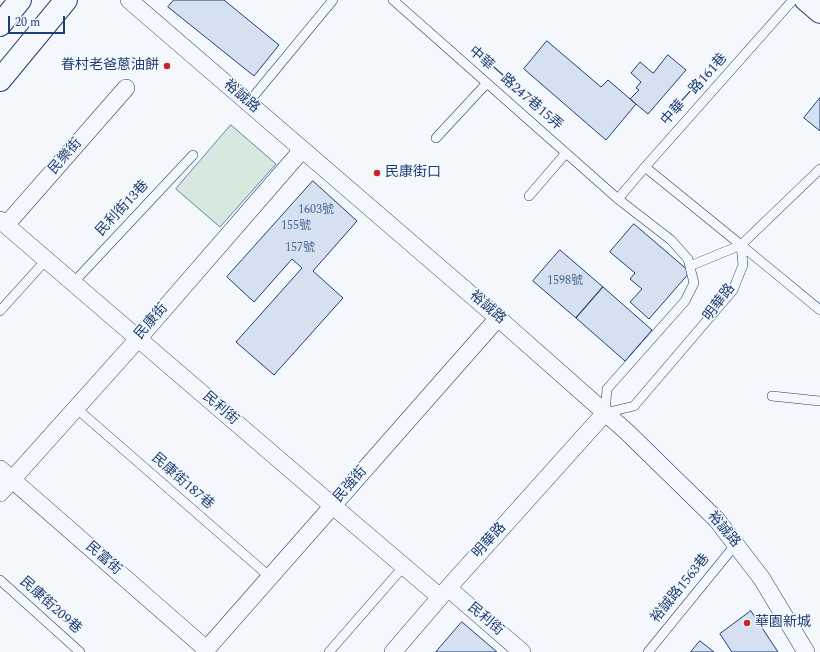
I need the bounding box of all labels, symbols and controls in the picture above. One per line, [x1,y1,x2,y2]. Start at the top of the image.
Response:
scale bar [10,8,67,34]
text: 20 m [15,13,40,32]
street label: 中華一路247巷15弄 [465,44,565,134]
street label: 中華一路161巷 [658,51,732,129]
place label: 眷村老爸蔥油餅 [61,58,159,74]
marker: 眷村老爸蔥油餅 [162,61,172,71]
street label: 裕誠路 [220,77,262,117]
street label: 民樂街 [46,136,86,178]
place label: 民康街口 [385,165,441,181]
marker: 民康街口 [372,168,382,178]
street label: 民利街13巷 [93,178,153,240]
house number: 1603號 [298,204,334,218]
house number: 155號 [281,220,311,234]
house number: 157號 [285,242,315,256]
house number: 1598號 [547,275,583,289]
street label: 明華路 [701,281,739,325]
street label: 裕誠路 [466,288,508,328]
street label: 民康街 [132,301,172,343]
street label: 民利街 [199,389,241,429]
street label: 民康街187巷 [147,450,217,514]
street label: 民強街 [331,464,371,506]
street label: 裕誠路 [703,509,743,551]
street label: 明華路 [470,520,510,562]
street label: 民富街 [82,539,124,579]
street label: 裕誠路1563巷 [648,551,714,627]
street label: 民康街209巷 [16,574,84,638]
street label: 民利街 [464,600,506,640]
place label: 華園新城 [755,615,811,631]
marker: 華園新城 [742,618,752,628]

